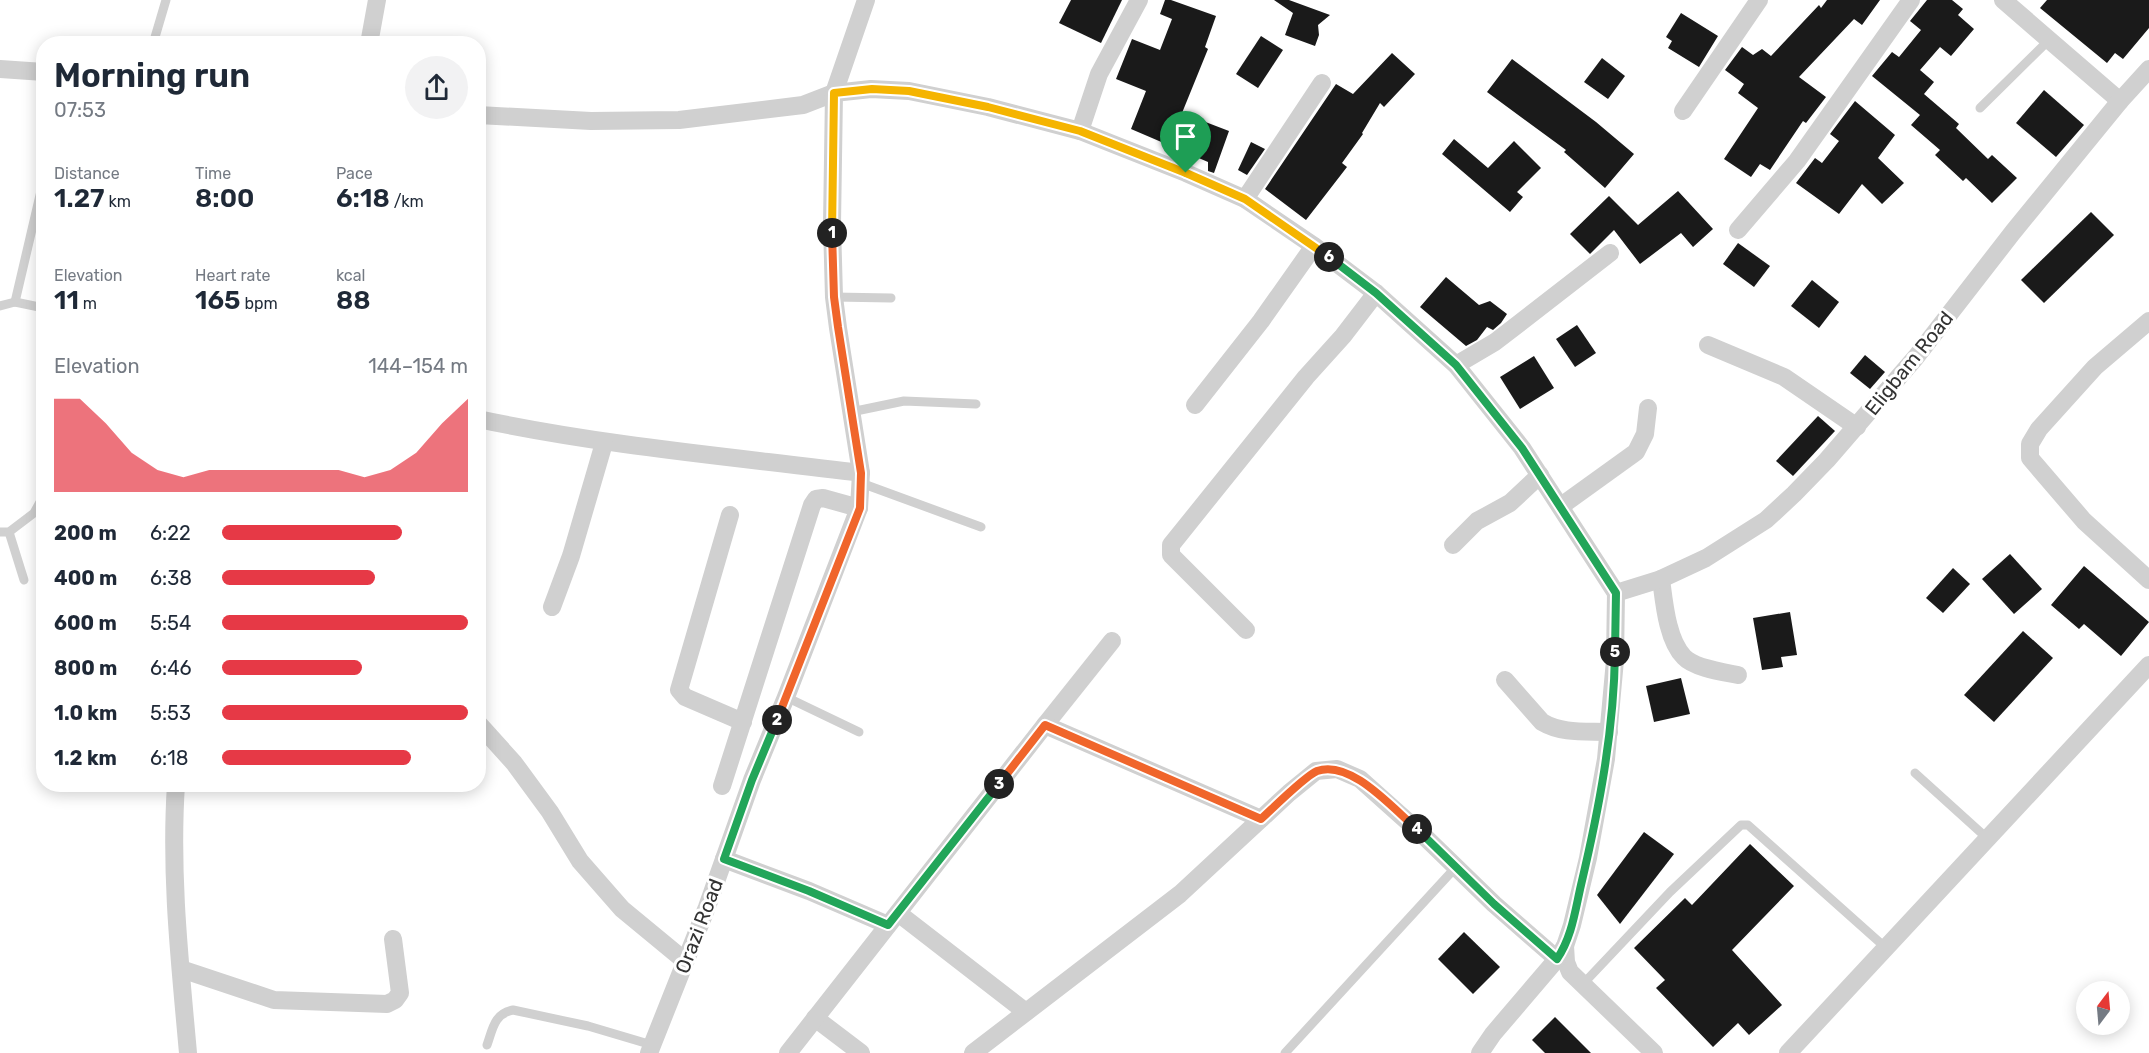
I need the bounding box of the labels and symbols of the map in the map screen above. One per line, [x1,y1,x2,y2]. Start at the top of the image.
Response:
pin [1160,111,1211,173]
pin: 1 [817,218,847,248]
pin: 6 [1314,242,1344,272]
street label: Eligbam Road [1860,306,1958,420]
pin: 5 [1600,637,1630,667]
pin: 2 [762,705,792,735]
pin: 3 [984,769,1014,799]
pin: 4 [1402,814,1432,844]
street label: Orazi Road [670,875,728,977]
north arrow [2076,981,2130,1035]

